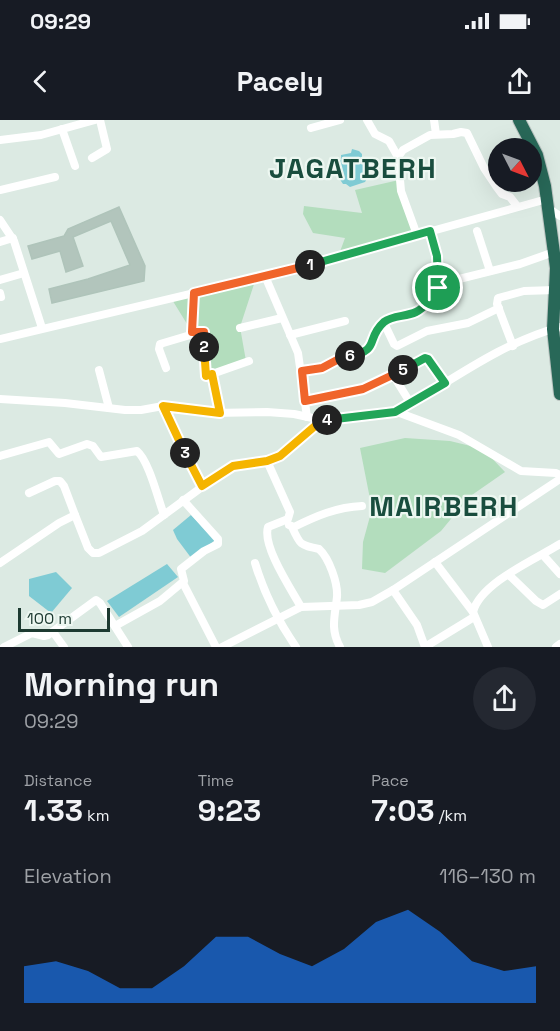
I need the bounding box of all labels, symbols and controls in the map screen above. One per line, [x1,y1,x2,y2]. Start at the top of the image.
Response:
text: 09:29 [30,7,91,35]
text: Pacely [237,64,323,99]
icon: back [24,65,57,98]
icon: share [503,65,536,98]
north arrow [488,138,542,192]
map controls [488,138,542,192]
district label: JAGATBERH [269,150,437,186]
pin: 1 [295,250,325,280]
text: 1 [306,254,314,275]
pin [412,262,463,313]
icon: arrive [421,271,454,304]
pin: 2 [189,332,219,362]
text: 2 [199,336,209,357]
pin: 6 [335,341,365,371]
text: 6 [345,345,355,366]
pin: 5 [388,355,418,385]
text: 5 [398,359,408,380]
pin: 4 [312,405,342,435]
text: 4 [322,409,332,430]
pin: 3 [170,438,200,468]
text: 3 [180,442,190,463]
district label: MAIRBERH [369,488,519,524]
scale bar [18,605,110,633]
text: 100 m [27,608,72,629]
text: Morning run [24,664,219,706]
button: share [473,667,536,730]
text: 09:29 [24,708,78,734]
text: Distance [24,770,92,791]
text: Time [198,770,234,791]
text: Pace [371,770,409,791]
text: 1.33 [24,791,83,830]
text: 9:23 [198,791,261,830]
text: 7:03 [371,791,435,830]
text: km [83,805,109,826]
text: /km [435,805,467,826]
text: Elevation [24,863,112,889]
text: 116–130 m [439,863,536,889]

